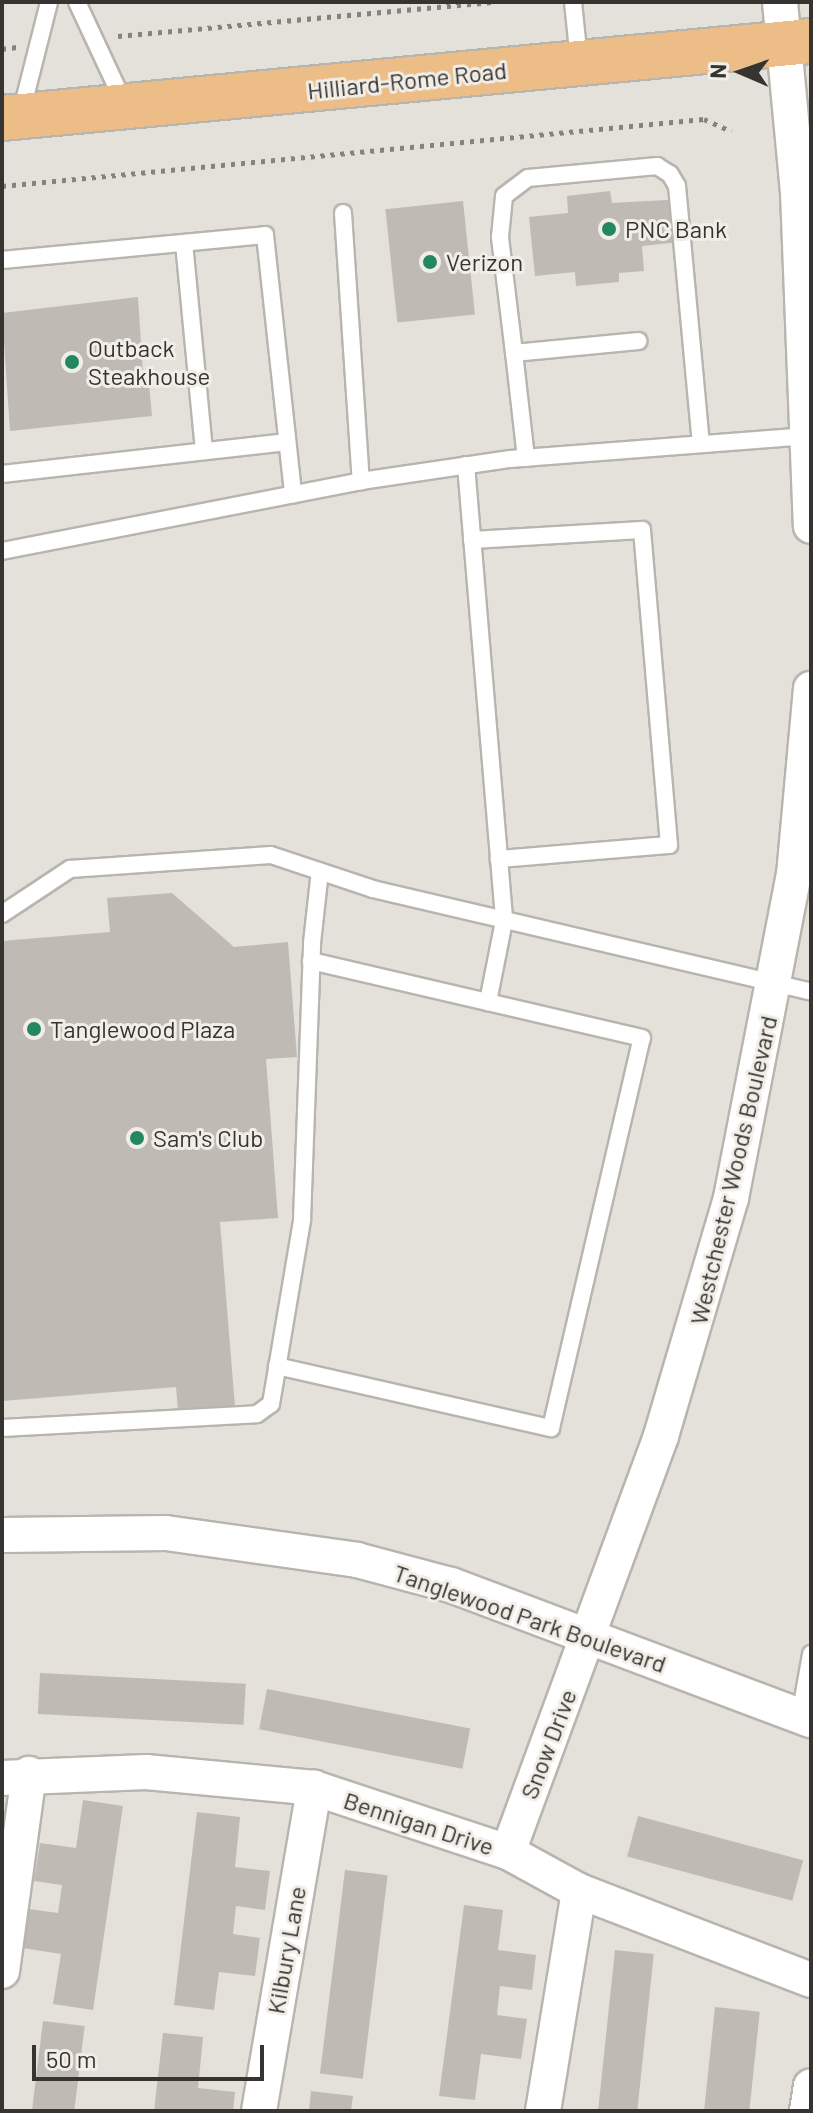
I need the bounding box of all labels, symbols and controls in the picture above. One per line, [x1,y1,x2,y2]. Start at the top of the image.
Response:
north arrow [701,32,781,112]
street label: Hilliard-Rome Road [306,55,508,105]
text: N [704,63,730,79]
place label: PNC Bank [625,215,727,243]
marker: PNC Bank [600,220,618,238]
place label: Verizon [446,248,523,276]
marker: Verizon [421,253,439,271]
place label: Outback Steakhouse [88,334,210,390]
marker: Outback Steakhouse [63,353,81,371]
street label: Westchester Woods Boulevard [683,1013,783,1327]
place label: Tanglewood Plaza [50,1015,235,1043]
marker: Tanglewood Plaza [25,1020,43,1038]
place label: Sam's Club [153,1124,263,1152]
marker: Sam's Club [128,1129,146,1147]
street label: Tanglewood Park Boulevard [390,1558,670,1678]
street label: Snow Drive [514,1685,582,1803]
street label: Bennigan Drive [340,1785,498,1861]
street label: Kilbury Lane [261,1884,311,2016]
scale bar [36,2029,268,2079]
text: 50 m [46,2044,97,2073]

